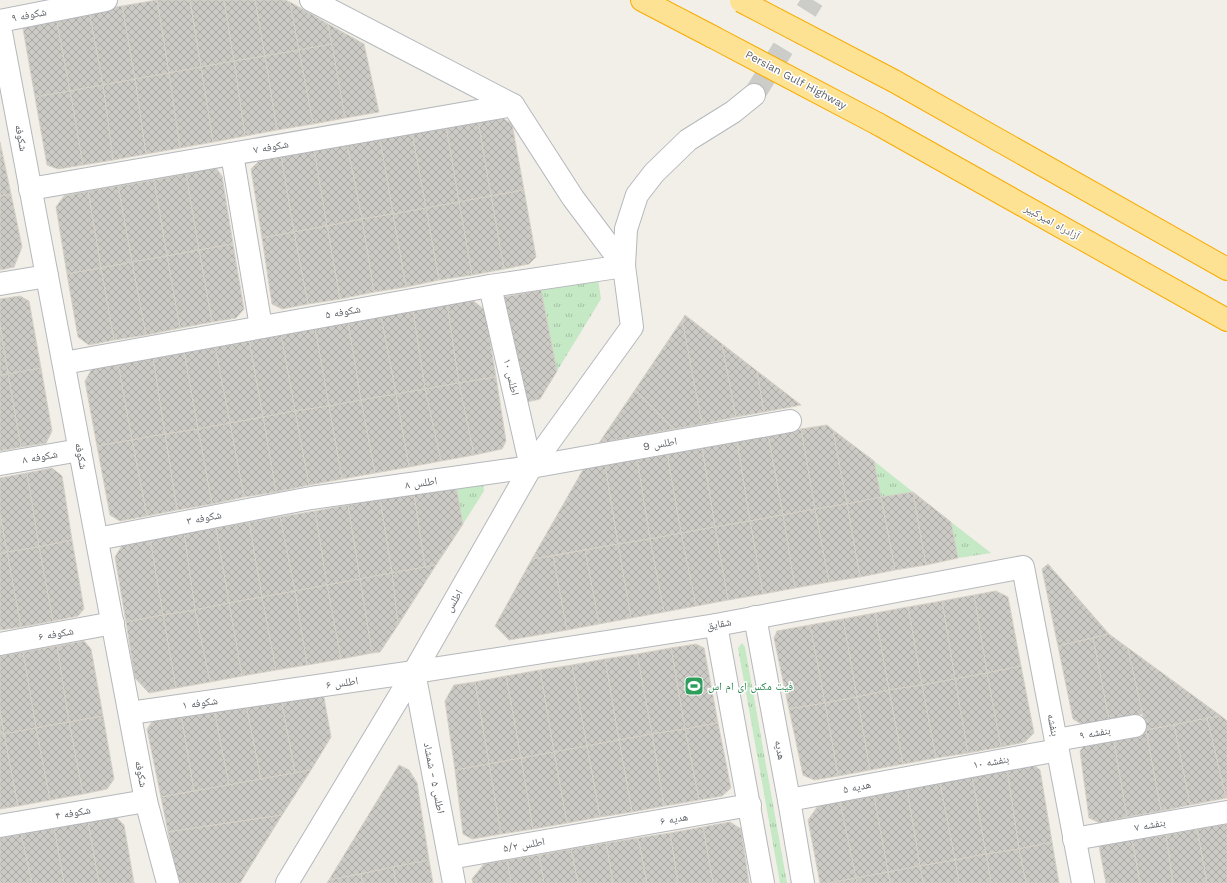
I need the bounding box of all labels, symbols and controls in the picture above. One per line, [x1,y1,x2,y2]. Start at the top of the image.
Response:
street label: شکوفه ۹ [10,5,48,25]
street label: Persian Gulf Highway [743,48,849,112]
street label: شکوفه [12,123,30,153]
street label: شکوفه ۷ [252,137,290,157]
street label: آزادراه امیرکبیر [1021,201,1082,243]
street label: شکوفه ۵ [324,302,362,322]
street label: اطلس ۱۰ [500,357,522,397]
street label: اطلس 9 [642,435,678,453]
street label: شکوفه [72,441,90,471]
street label: شکوفه ۸ [21,447,59,467]
street label: اطلس ۸ [404,474,438,492]
street label: شکوفه ۳ [185,508,223,528]
street label: اطلس [442,587,466,615]
street label: شقایق [705,615,733,633]
street label: شکوفه ۶ [37,624,75,644]
street label: اطلس ۶ [325,674,359,692]
sports icon: فیت مکس ای ام اس [683,675,705,697]
place label: فیت مکس ای ام اس [708,680,793,693]
street label: شکوفه ۱ [181,694,219,712]
street label: بنفشه [1044,713,1062,737]
street label: بنفشه ۹ [1078,724,1112,742]
street label: هدیه [772,739,788,761]
street label: اطلس ۵ - شمشاد [421,741,447,815]
street label: بنفشه ۱۰ [972,752,1010,772]
street label: شکوفه [132,759,150,789]
street label: هدیه ۵ [842,778,873,796]
street label: شکوفه ۴ [54,803,92,823]
street label: هدیه ۶ [659,810,689,828]
street label: بنفشه ۷ [1133,816,1167,834]
street label: اطلس ۵/۲ [502,835,546,855]

